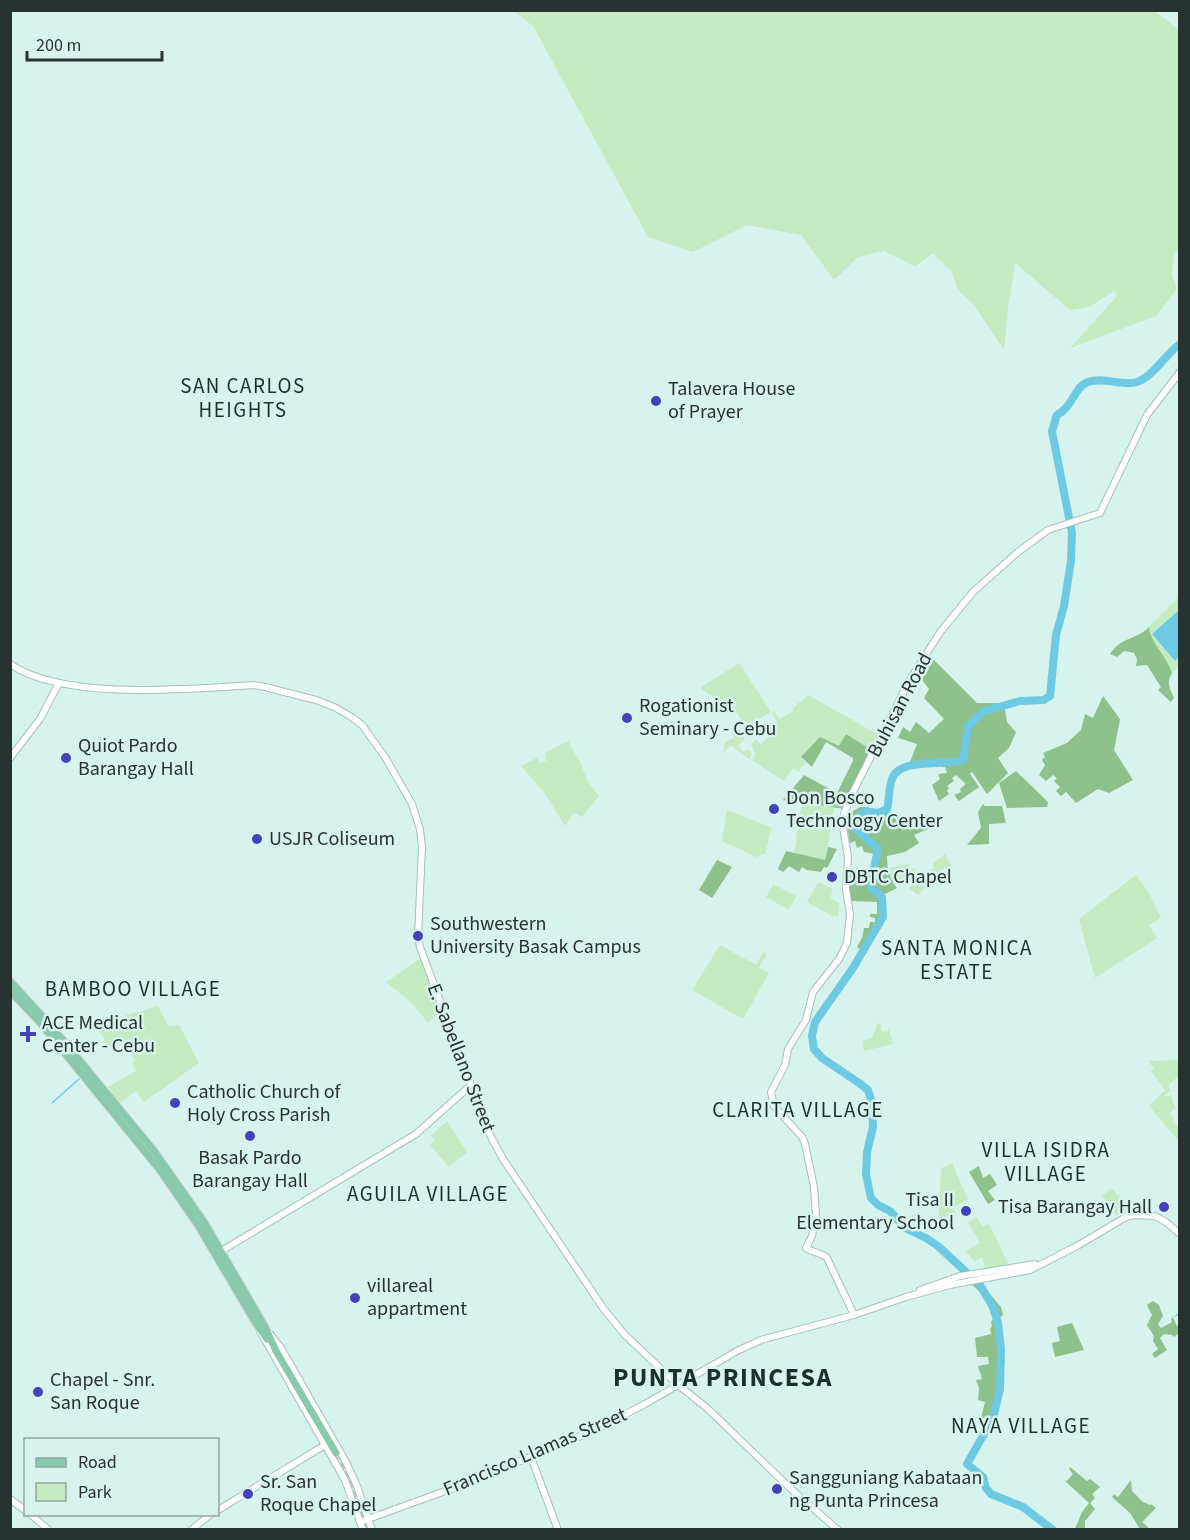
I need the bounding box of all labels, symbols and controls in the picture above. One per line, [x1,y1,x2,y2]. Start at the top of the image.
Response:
scale bar [27,24,162,62]
text: 200 m [36,33,81,58]
district label: SAN CARLOS HEIGHTS [180,371,306,425]
place label: Talavera House of Prayer [668,375,795,426]
marker: Talavera House of Prayer [649,394,663,408]
street label: Buhisan Road [861,648,939,762]
place label: Rogationist Seminary - Cebu [639,692,776,743]
marker: Rogationist Seminary - Cebu [620,711,634,725]
place label: Quiot Pardo Barangay Hall [78,732,194,783]
marker: Quiot Pardo Barangay Hall [59,751,73,765]
place label: Don Bosco Technology Center [786,784,942,835]
marker: Don Bosco Technology Center [767,802,781,816]
place label: USJR Coliseum [269,825,395,853]
marker: USJR Coliseum [250,832,264,846]
place label: DBTC Chapel [844,863,952,891]
marker: DBTC Chapel [825,870,839,884]
place label: Southwestern University Basak Campus [430,910,641,961]
marker: Southwestern University Basak Campus [411,929,425,943]
district label: SANTA MONICA ESTATE [881,933,1033,987]
district label: BAMBOO VILLAGE [45,974,221,1004]
street label: E. Sabellano Street [420,979,502,1137]
place label: ACE Medical Center - Cebu [42,1009,155,1060]
marker: ACE Medical Center - Cebu [19,1025,37,1043]
place label: Catholic Church of Holy Cross Parish [187,1078,342,1129]
district label: CLARITA VILLAGE [712,1095,884,1125]
marker: Catholic Church of Holy Cross Parish [168,1096,182,1110]
marker: Basak Pardo Barangay Hall [243,1129,257,1143]
district label: VILLA ISIDRA VILLAGE [982,1135,1110,1189]
place label: Basak Pardo Barangay Hall [192,1144,308,1195]
district label: AGUILA VILLAGE [347,1179,509,1209]
place label: Tisa II Elementary School [796,1186,954,1237]
place label: Tisa Barangay Hall [998,1193,1152,1221]
marker: Tisa Barangay Hall [1157,1200,1171,1214]
marker: Tisa II Elementary School [959,1204,973,1218]
place label: villareal appartment [367,1272,467,1323]
marker: villareal appartment [348,1291,362,1305]
district label: PUNTA PRINCESA [613,1359,833,1396]
place label: Chapel - Snr. San Roque [50,1366,155,1417]
marker: Chapel - Snr. San Roque [31,1385,45,1399]
street label: Francisco Llamas Street [439,1401,631,1503]
district label: NAYA VILLAGE [951,1411,1091,1441]
legend [24,1438,219,1516]
text: Road [78,1450,117,1475]
place label: Sangguniang Kabataan ng Punta Princesa [789,1464,982,1515]
place label: Sr. San Roque Chapel [260,1468,376,1519]
text: Park [78,1480,112,1505]
marker: Sangguniang Kabataan ng Punta Princesa [770,1482,784,1496]
marker: Sr. San Roque Chapel [241,1487,255,1501]

